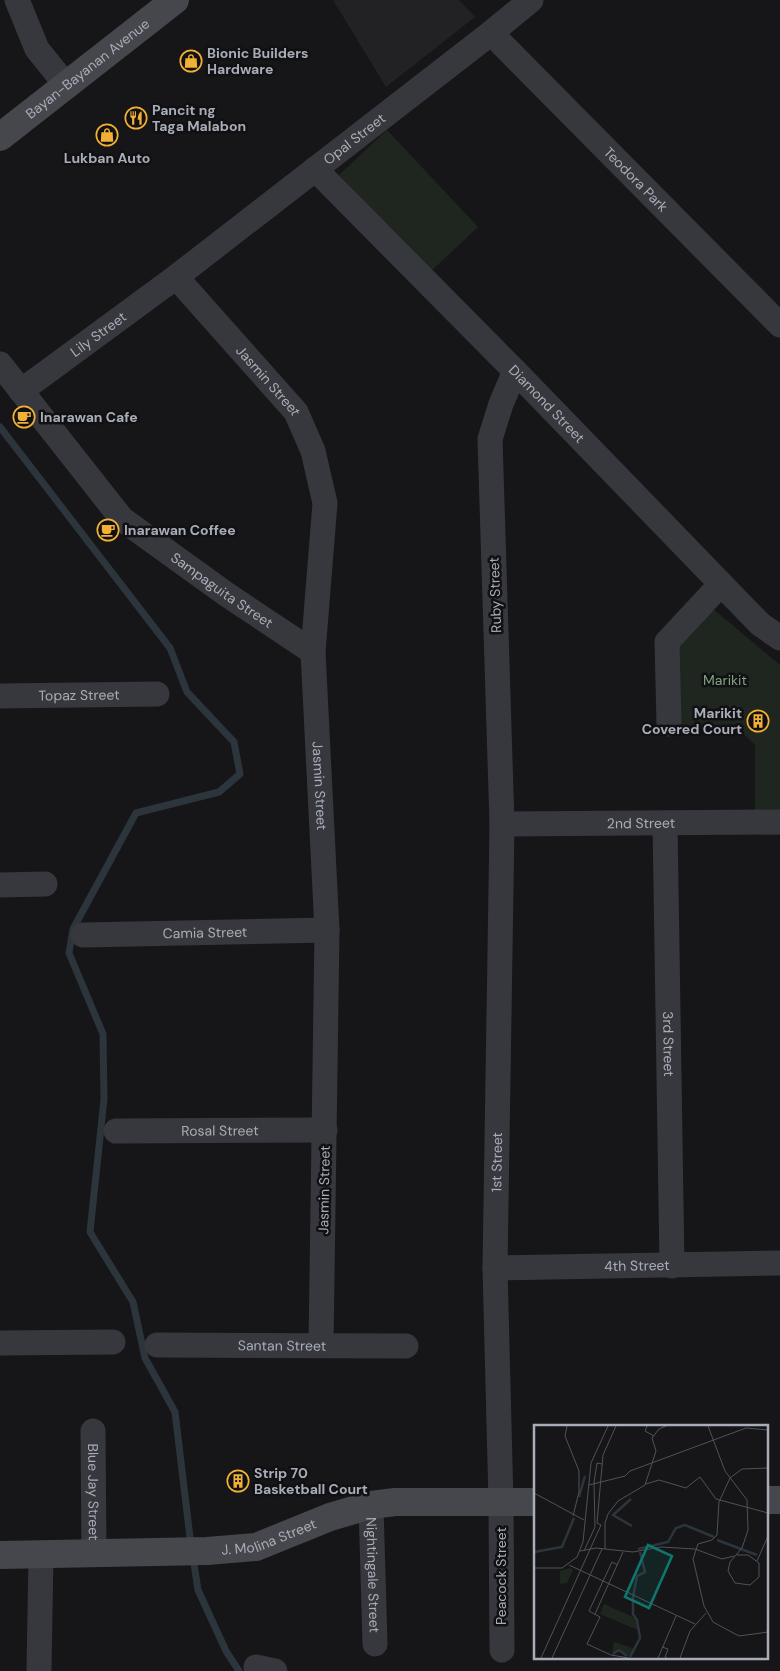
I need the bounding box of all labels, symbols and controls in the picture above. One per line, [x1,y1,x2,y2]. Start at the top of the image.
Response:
street label: Bayan-Bayanan Avenue [22,14,153,123]
place label: Bionic Builders Hardware [207,44,308,78]
shop icon: Bionic Builders Hardware [179,49,203,73]
place label: Pancit ng Taga Malabon [152,101,246,135]
restaurant icon: Pancit ng Taga Malabon [124,106,148,130]
street label: Opal Street [320,109,389,169]
shop icon: Lukban Auto [95,123,119,147]
street label: Teodora Park [600,143,672,216]
place label: Lukban Auto [64,149,150,167]
street label: Lily Street [67,308,130,361]
street label: Jasmin Street [232,342,305,418]
street label: Diamond Street [505,361,589,447]
cafe icon: Inarawan Cafe [12,405,36,429]
place label: Inarawan Cafe [40,408,138,426]
cafe icon: Inarawan Coffee [96,518,120,542]
place label: Inarawan Coffee [124,521,236,539]
street label: Sampaguita Street [167,548,277,632]
street label: Ruby Street [485,557,505,633]
park label: Marikit [703,671,747,689]
street label: Topaz Street [38,685,120,705]
place label: Marikit Covered Court [642,704,742,738]
building icon: Marikit Covered Court [746,709,770,733]
street label: Jasmin Street [309,741,331,831]
street label: 2nd Street [607,814,675,832]
street label: Camia Street [162,923,247,942]
street label: 3rd Street [659,1011,678,1077]
street label: Rosal Street [181,1121,259,1140]
street label: 1st Street [487,1132,506,1192]
street label: Jasmin Street [314,1145,334,1235]
street label: 4th Street [604,1256,670,1275]
street label: Santan Street [238,1336,326,1355]
inset map [534,1425,768,1658]
street label: Blue Jay Street [84,1443,103,1541]
place label: Strip 70 Basketball Court [254,1464,368,1498]
building icon: Strip 70 Basketball Court [226,1469,250,1493]
street label: J. Molina Street [221,1515,319,1559]
street label: Nightingale Street [362,1517,384,1633]
street label: Peacock Street [492,1527,510,1625]

